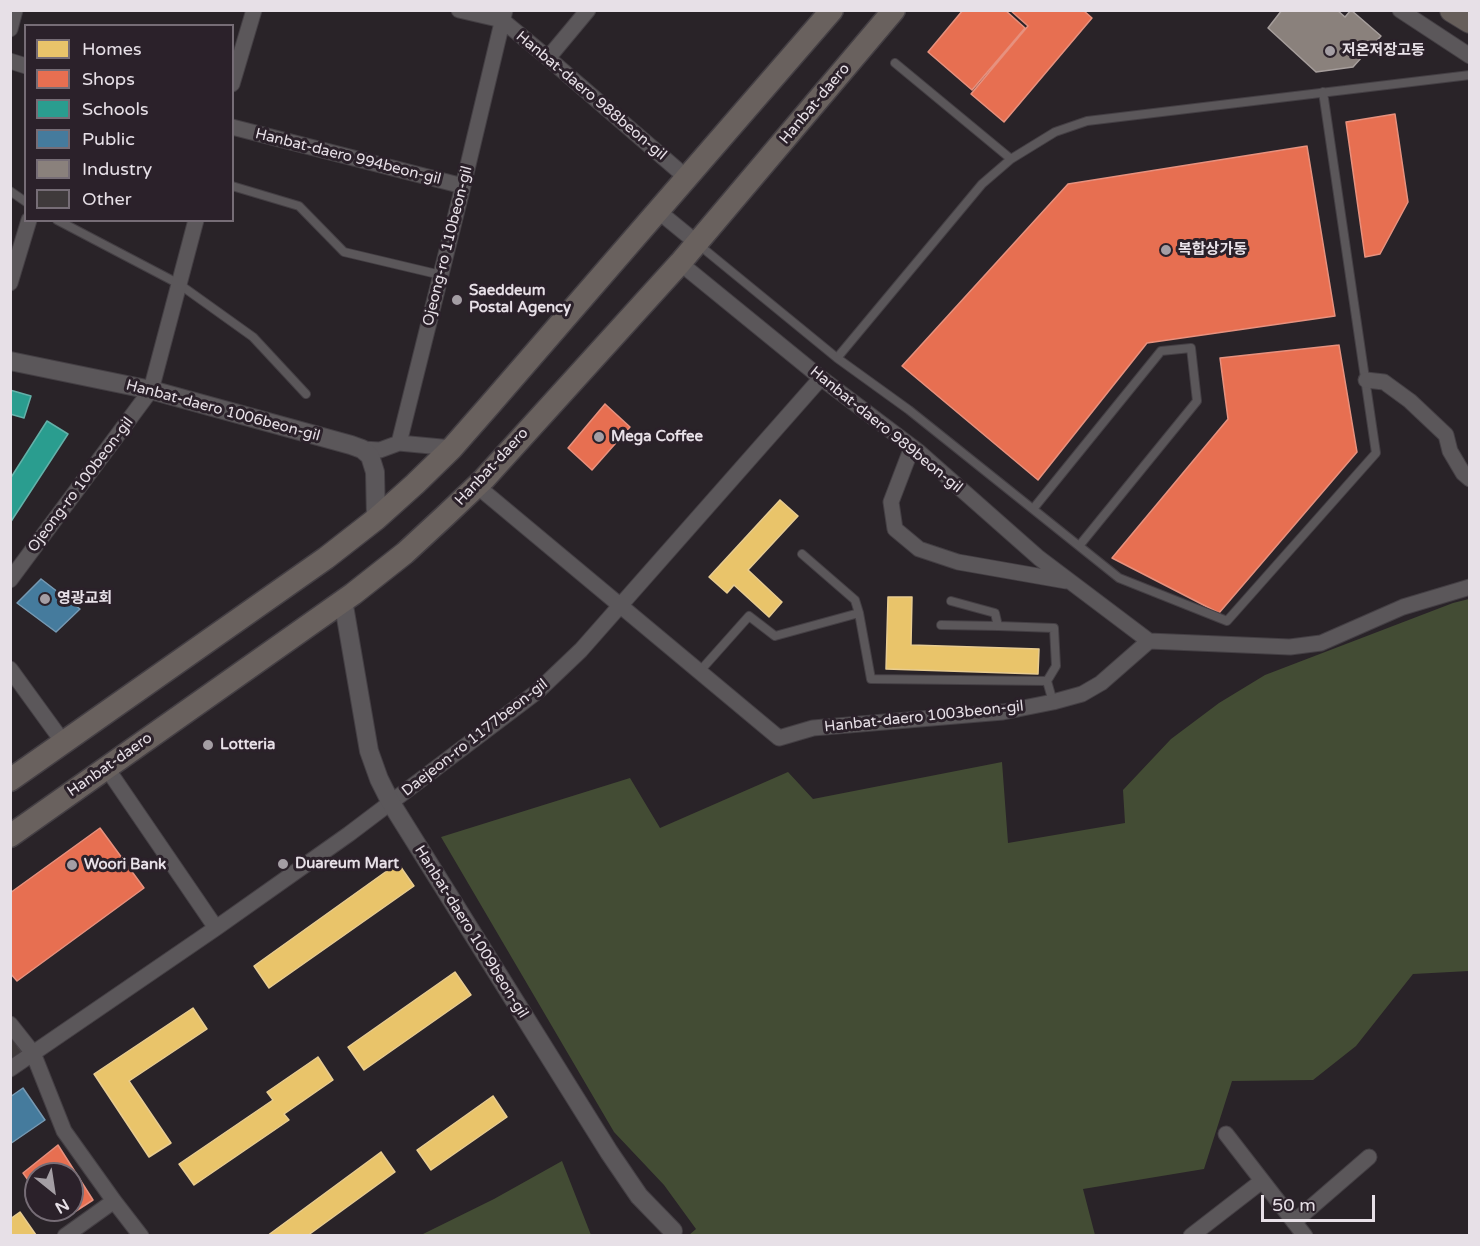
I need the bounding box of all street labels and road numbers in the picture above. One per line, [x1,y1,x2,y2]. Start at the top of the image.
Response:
street label: Hanbat-daero 988beon-gil [512,28,670,164]
street label: Hanbat-daero [776,60,854,148]
street label: Hanbat-daero 994beon-gil [253,125,443,189]
street label: Ojeong-ro 110beon-gil [419,164,477,328]
street label: Hanbat-daero 989beon-gil [806,363,966,497]
street label: Hanbat-daero 1006beon-gil [124,376,322,446]
street label: Ojeong-ro 100beon-gil [24,414,138,556]
street label: Hanbat-daero [451,424,533,510]
street label: Daejeon-ro 1177beon-gil [398,675,552,801]
street label: Hanbat-daero 1003beon-gil [823,698,1025,736]
street label: Hanbat-daero [64,729,156,801]
street label: Hanbat-daero 1009beon-gil [410,842,532,1022]

